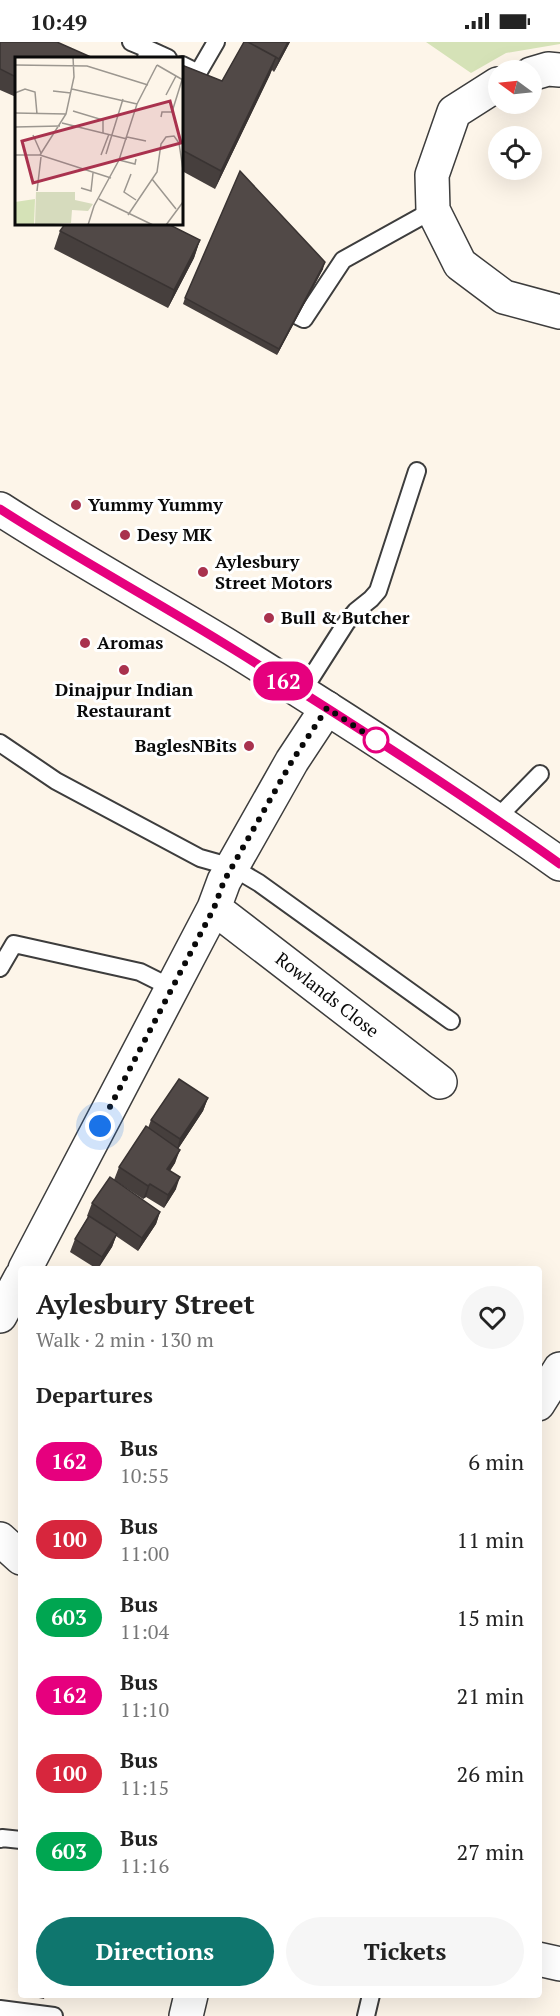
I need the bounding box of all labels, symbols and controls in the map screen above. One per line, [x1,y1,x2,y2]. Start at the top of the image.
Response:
text: 10:49 [30,7,87,36]
inset map [15,57,183,225]
north arrow [488,60,542,114]
map controls [488,60,542,180]
button: locate [488,126,542,180]
place label: Yummy Yummy [88,492,223,516]
marker: Yummy Yummy [69,498,83,512]
place label: Desy MK [137,522,212,546]
marker: Desy MK [118,528,132,542]
place label: Aylesbury Street Motors [215,549,332,594]
marker: Aylesbury Street Motors [196,565,210,579]
place label: Bull & Butcher [281,605,410,629]
marker: Bull & Butcher [262,611,276,625]
place label: Aromas [97,630,163,654]
marker: Aromas [78,636,92,650]
line badge: 162 [248,662,318,700]
marker: Dinajpur Indian Restaurant [117,663,131,677]
text: 162 [265,667,301,695]
place label: Dinajpur Indian Restaurant [55,677,193,722]
unlabelled marker [363,727,389,753]
place label: BaglesNBits [135,733,237,757]
marker: BaglesNBits [242,739,256,753]
street label: Rowlands Close [271,946,384,1042]
your location [85,1111,115,1141]
text: Aylesbury Street [36,1285,255,1322]
button: heart [461,1286,524,1349]
text: Walk · 2 min · 130 m [36,1326,214,1353]
text: Departures [36,1380,153,1409]
text: Bus [120,1433,158,1462]
text: 162 [51,1447,87,1475]
text: 6 min [468,1447,524,1476]
text: 10:55 [120,1462,169,1489]
text: Bus [120,1511,158,1540]
text: 100 [51,1525,87,1553]
text: 11 min [457,1525,524,1554]
text: 11:00 [120,1540,169,1567]
text: Bus [120,1589,158,1618]
text: 603 [51,1603,87,1631]
text: 15 min [457,1603,524,1632]
text: 11:04 [120,1618,169,1645]
text: Bus [120,1667,158,1696]
text: 162 [51,1681,87,1709]
text: 21 min [457,1681,524,1710]
text: 11:10 [120,1696,169,1723]
text: Bus [120,1745,158,1774]
text: 100 [51,1759,87,1787]
text: 26 min [457,1759,524,1788]
text: 11:15 [120,1774,169,1801]
text: Bus [120,1823,158,1852]
text: 603 [51,1837,87,1865]
text: 27 min [457,1837,524,1866]
text: 11:16 [120,1852,169,1879]
button: Directions [36,1917,274,1986]
button: Tickets [286,1917,524,1986]

